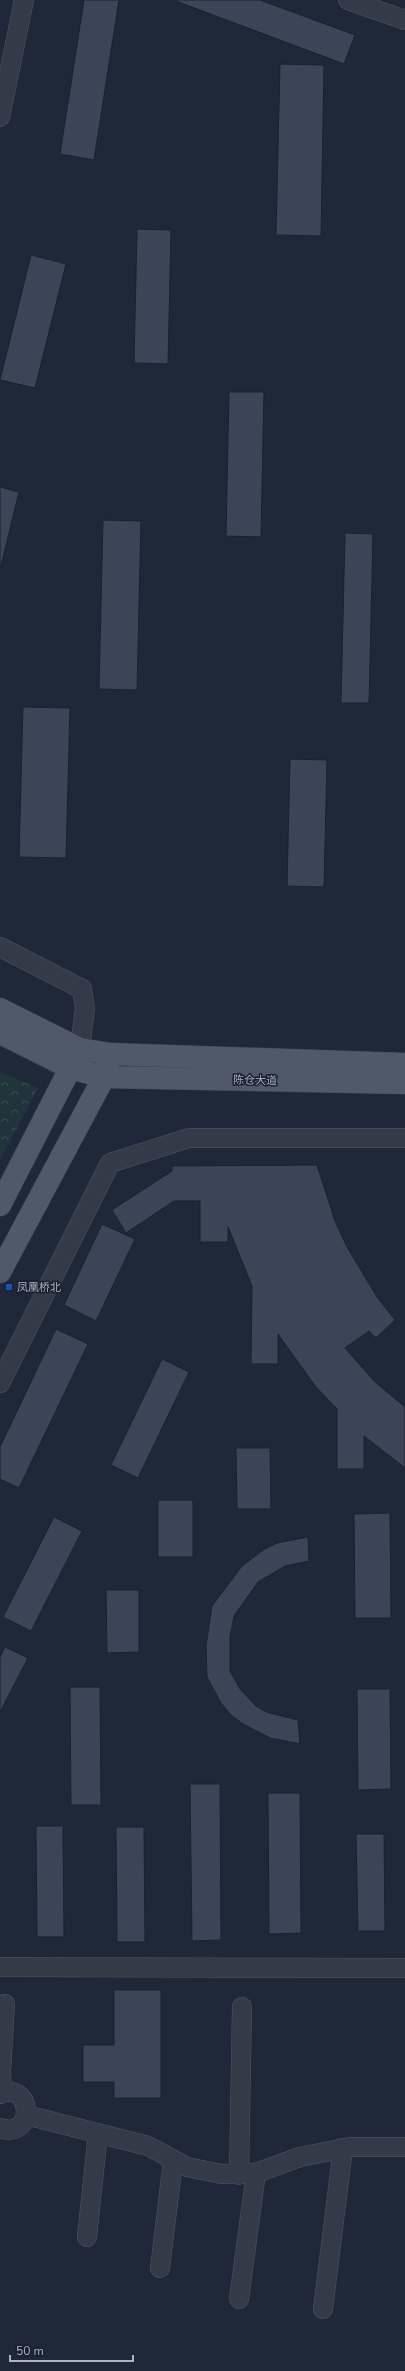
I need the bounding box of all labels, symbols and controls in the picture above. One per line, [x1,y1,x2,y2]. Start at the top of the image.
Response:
street label: 陈仓大道 [233,1073,277,1088]
place label: 凤凰桥北 [17,1280,61,1295]
marker: 凤凰桥北 [4,1282,14,1292]
scale bar [10,2337,133,2363]
text: 50 m [16,2343,44,2359]

